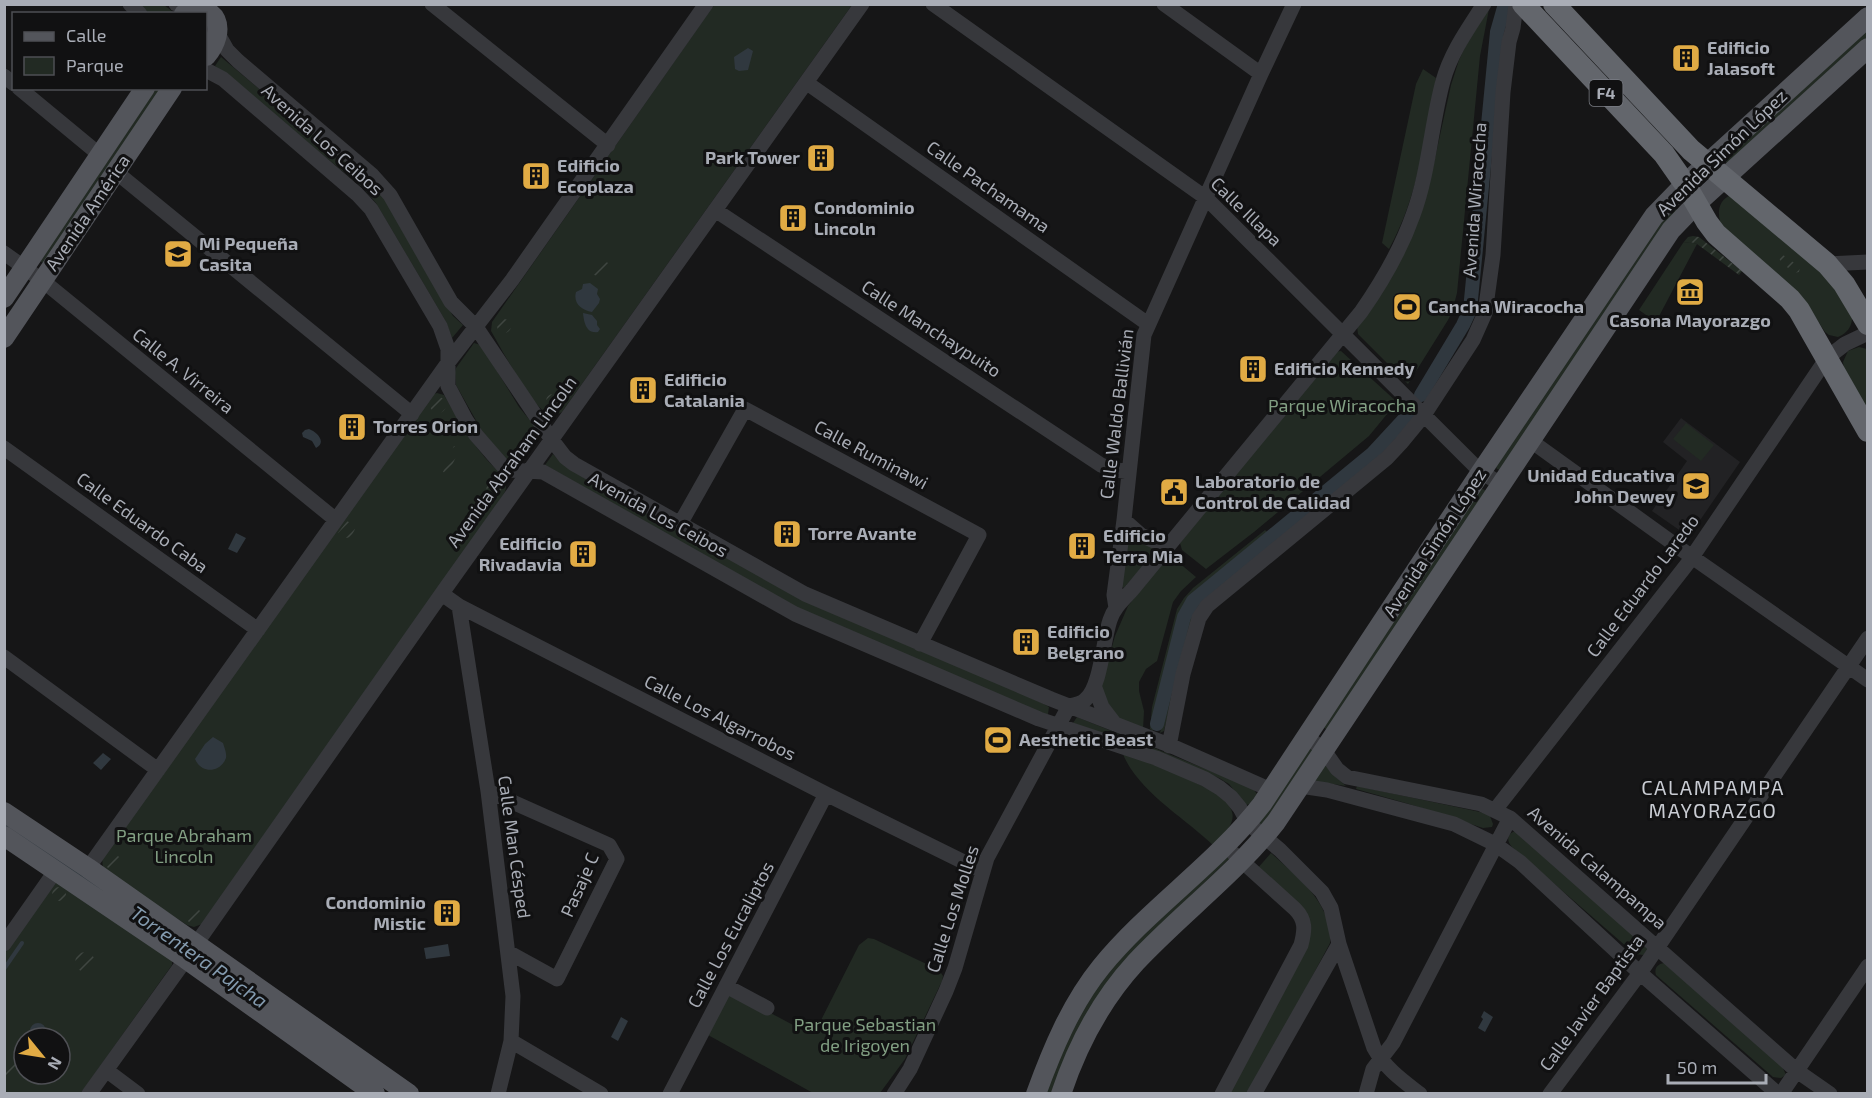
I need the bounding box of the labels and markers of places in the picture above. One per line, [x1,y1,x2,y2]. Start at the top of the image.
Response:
place label: Edificio Jalasoft [1707,36,1776,79]
building icon: Edificio Jalasoft [1670,42,1702,74]
building icon: Park Tower [805,142,837,174]
place label: Park Tower [705,146,800,168]
place label: Edificio Ecoplaza [557,154,634,197]
building icon: Edificio Ecoplaza [520,160,552,192]
place label: Condominio Lincoln [814,196,915,239]
building icon: Condominio Lincoln [777,202,809,234]
place label: Mi Pequeña Casita [199,232,298,275]
school or university icon: Mi Pequeña Casita [162,238,194,270]
museum icon: Casona Mayorazgo [1674,276,1706,308]
sports icon: Cancha Wiracocha [1391,291,1423,323]
place label: Cancha Wiracocha [1428,295,1584,317]
place label: Casona Mayorazgo [1609,309,1771,331]
building icon: Edificio Kennedy [1237,353,1269,385]
place label: Edificio Kennedy [1274,357,1416,379]
place label: Edificio Catalania [664,368,745,411]
building icon: Edificio Catalania [627,374,659,406]
building icon: Torres Orion [336,411,368,443]
place label: Torres Orion [373,415,478,437]
place label: Unidad Educativa John Dewey [1527,464,1676,507]
place label: Laboratorio de Control de Calidad [1195,470,1350,513]
school or university icon: Unidad Educativa John Dewey [1680,470,1712,502]
public building icon: Laboratorio de Control de Calidad [1158,476,1190,508]
building icon: Torre Avante [771,518,803,550]
place label: Torre Avante [808,522,917,544]
place label: Edificio Terra Mia [1103,524,1183,567]
building icon: Edificio Terra Mia [1066,530,1098,562]
place label: Edificio Rivadavia [479,532,562,575]
building icon: Edificio Rivadavia [567,538,599,570]
place label: Edificio Belgrano [1047,620,1124,663]
building icon: Edificio Belgrano [1010,626,1042,658]
sports icon: Aesthetic Beast [982,724,1014,756]
place label: Aesthetic Beast [1019,728,1154,750]
place label: Condominio Mistic [325,891,426,934]
building icon: Condominio Mistic [431,897,463,929]

